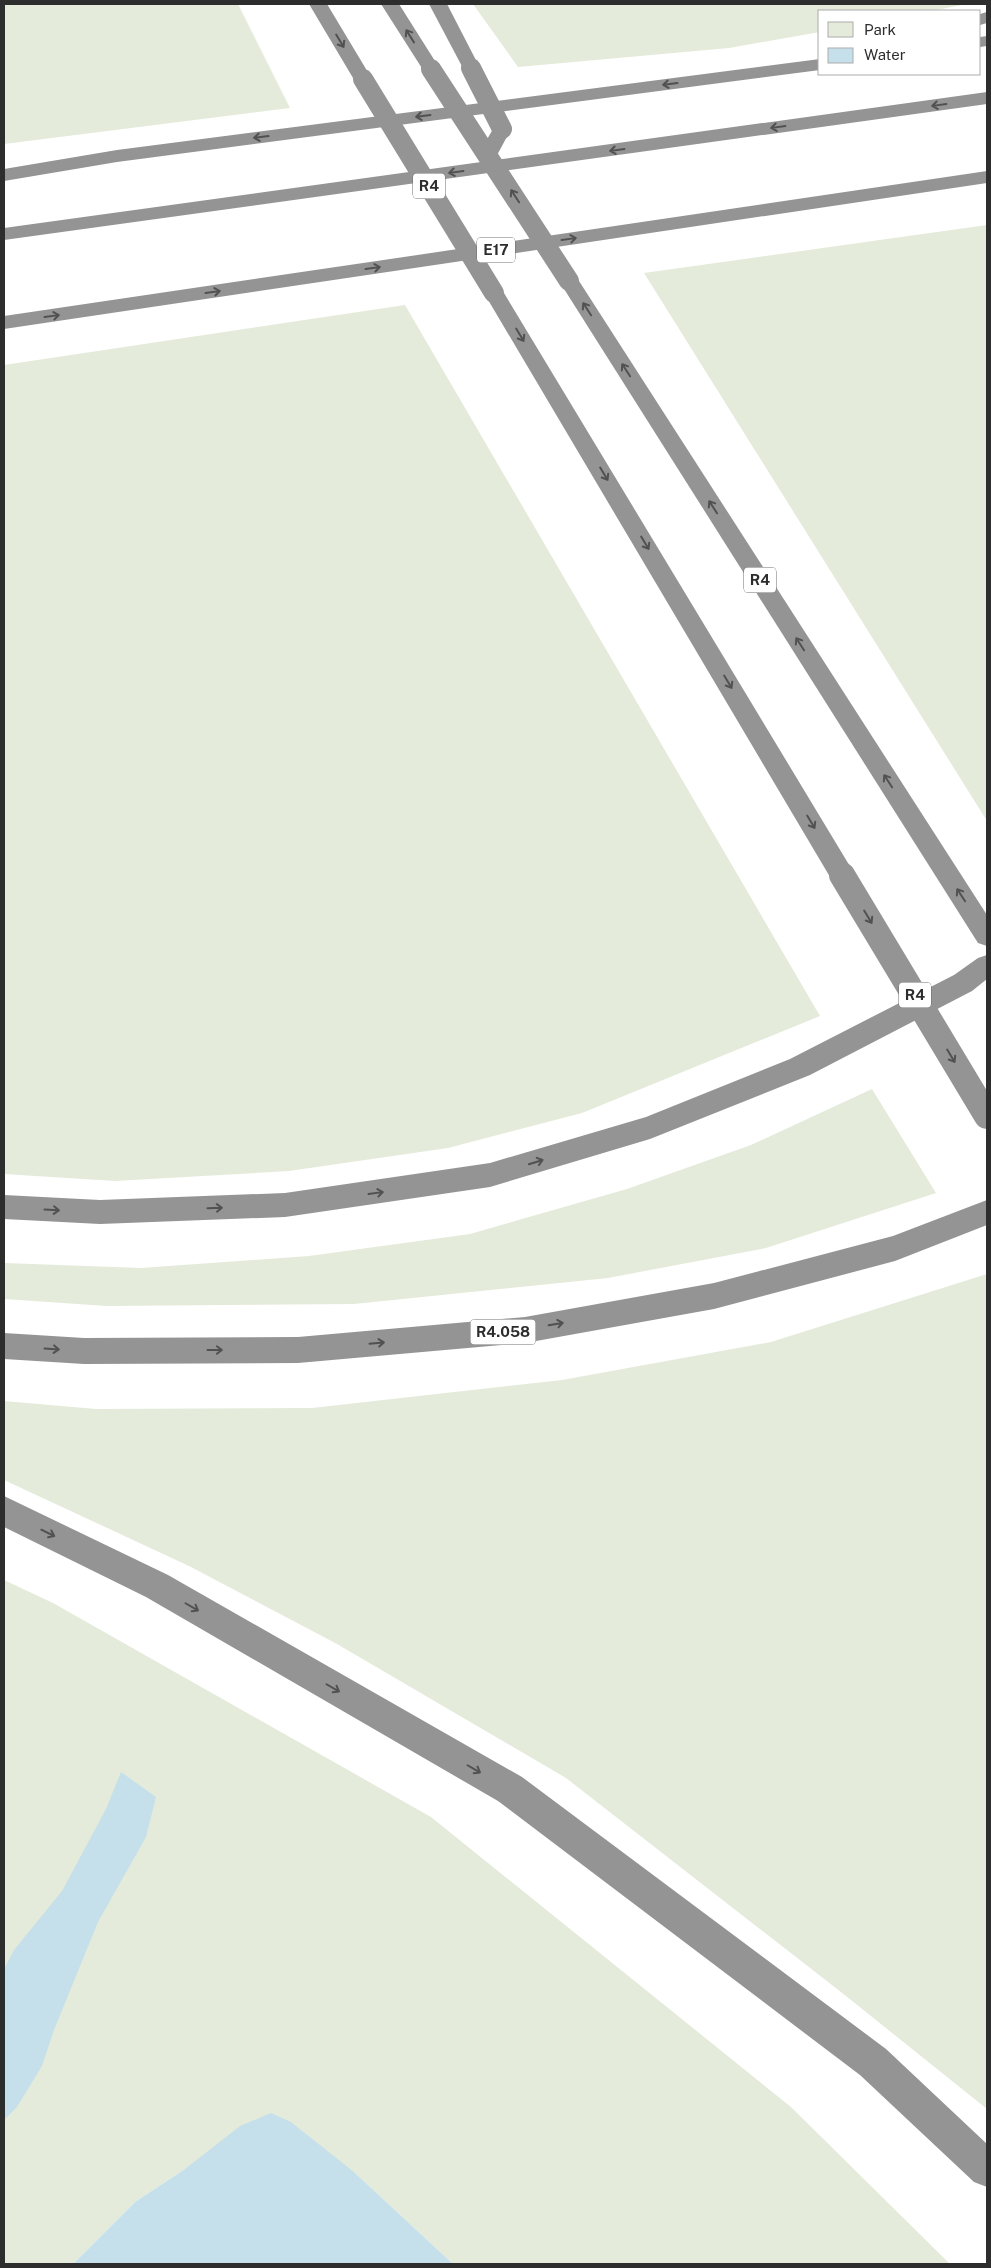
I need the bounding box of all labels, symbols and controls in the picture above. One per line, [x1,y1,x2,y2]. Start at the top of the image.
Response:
legend [818,10,981,75]
text: Park [864,21,896,38]
one-way arrow [405,30,415,44]
one-way arrow [336,34,346,48]
text: Water [864,46,906,63]
one-way arrow [663,79,679,89]
one-way arrow [931,100,947,110]
one-way arrow [415,111,431,121]
one-way arrow [770,122,786,132]
one-way arrow [254,132,270,142]
one-way arrow [609,145,625,155]
one-way arrow [448,167,464,177]
road number: R4 [413,174,445,198]
one-way arrow [509,189,520,203]
one-way arrow [561,234,577,244]
road number: E17 [477,238,515,262]
one-way arrow [365,263,381,273]
one-way arrow [204,286,220,296]
one-way arrow [582,303,592,317]
one-way arrow [44,310,60,320]
one-way arrow [515,327,525,341]
one-way arrow [621,363,631,377]
one-way arrow [599,466,609,480]
one-way arrow [708,500,718,514]
one-way arrow [640,535,650,549]
road number: R4 [744,568,776,592]
one-way arrow [795,637,805,651]
one-way arrow [723,675,733,689]
one-way arrow [882,774,892,788]
one-way arrow [806,815,816,830]
one-way arrow [956,888,966,902]
one-way arrow [863,909,873,923]
road number: R4 [899,982,931,1008]
one-way arrow [947,1049,957,1063]
one-way arrow [527,1156,543,1166]
one-way arrow [368,1188,384,1198]
one-way arrow [207,1203,223,1212]
one-way arrow [44,1205,60,1214]
one-way arrow [548,1319,564,1329]
road number: R4.058 [470,1320,536,1344]
one-way arrow [369,1338,385,1348]
one-way arrow [44,1344,60,1353]
one-way arrow [206,1345,223,1355]
one-way arrow [40,1528,55,1538]
one-way arrow [185,1602,199,1612]
one-way arrow [325,1683,340,1693]
one-way arrow [466,1764,481,1774]

